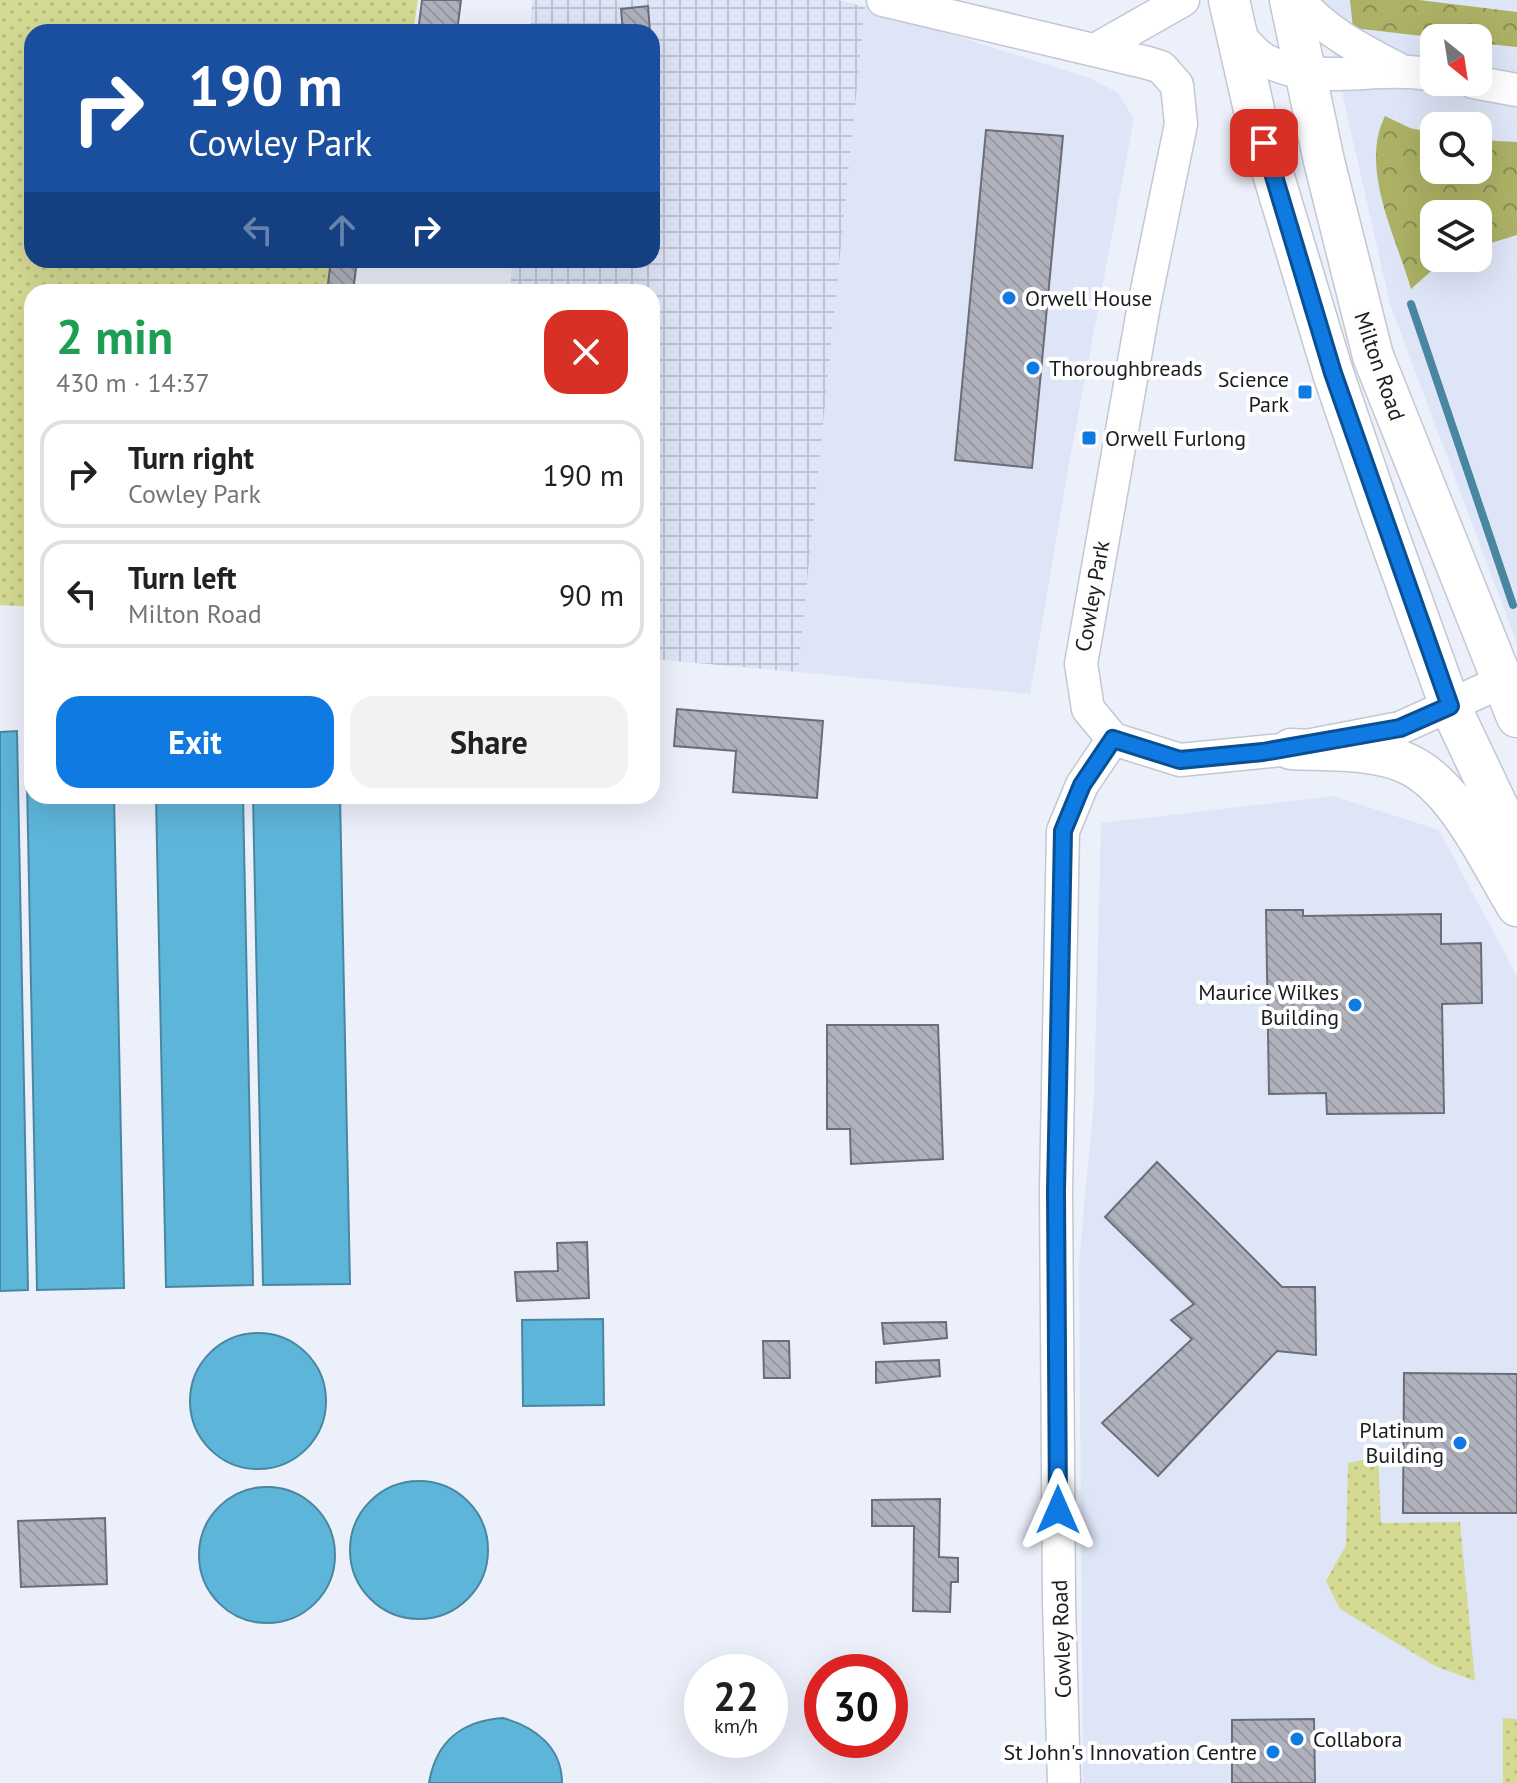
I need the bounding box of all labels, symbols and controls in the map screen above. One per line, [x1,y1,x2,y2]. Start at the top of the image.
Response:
north arrow [1420,24,1492,96]
map controls [1420,24,1492,272]
text: 190 m [188,49,343,121]
icon: right [56,56,160,160]
pin [1230,109,1298,177]
button: search [1420,112,1492,184]
text: Cowley Park [188,119,372,166]
icon: arrive [1242,121,1286,165]
button: layers [1420,200,1492,272]
icon: left [236,208,280,252]
icon: ahead [320,208,364,252]
icon: right [404,208,448,252]
place label: Orwell House [1025,284,1152,312]
marker: Orwell House [1000,289,1018,307]
text: 2 min [56,305,173,367]
street label: Milton Road [1348,308,1412,424]
button: close [544,310,628,394]
place label: Thoroughbreads [1049,354,1203,382]
marker: Thoroughbreads [1024,359,1042,377]
place label: Science Park [1218,365,1289,418]
text: 430 m · 14:37 [56,366,210,399]
marker: Science Park [1296,383,1314,401]
place label: Orwell Furlong [1105,424,1246,452]
marker: Orwell Furlong [1080,429,1098,447]
text: Turn right [128,438,254,477]
icon: right [60,452,104,496]
text: 190 m [543,455,624,494]
text: Cowley Park [128,477,261,510]
street label: Cowley Park [1068,538,1116,654]
text: Turn left [128,558,236,597]
icon: left [60,572,104,616]
text: 90 m [559,575,624,614]
text: Milton Road [128,597,262,630]
button: Exit [56,696,334,788]
button: Share [350,696,628,788]
place label: Maurice Wilkes Building [1198,978,1339,1031]
marker: Maurice Wilkes Building [1346,996,1364,1014]
place label: Platinum Building [1359,1416,1444,1469]
marker: Platinum Building [1451,1434,1469,1452]
position arrow [1016,1468,1100,1552]
street label: Cowley Road [1045,1579,1077,1699]
speed limit sign: 30 [804,1654,908,1758]
text: 22 [713,1670,759,1722]
text: km/h [714,1713,758,1739]
place label: Collabora [1313,1725,1402,1753]
marker: Collabora [1288,1730,1306,1748]
place label: St John's Innovation Centre [1003,1738,1257,1766]
marker: St John's Innovation Centre [1264,1743,1282,1761]

